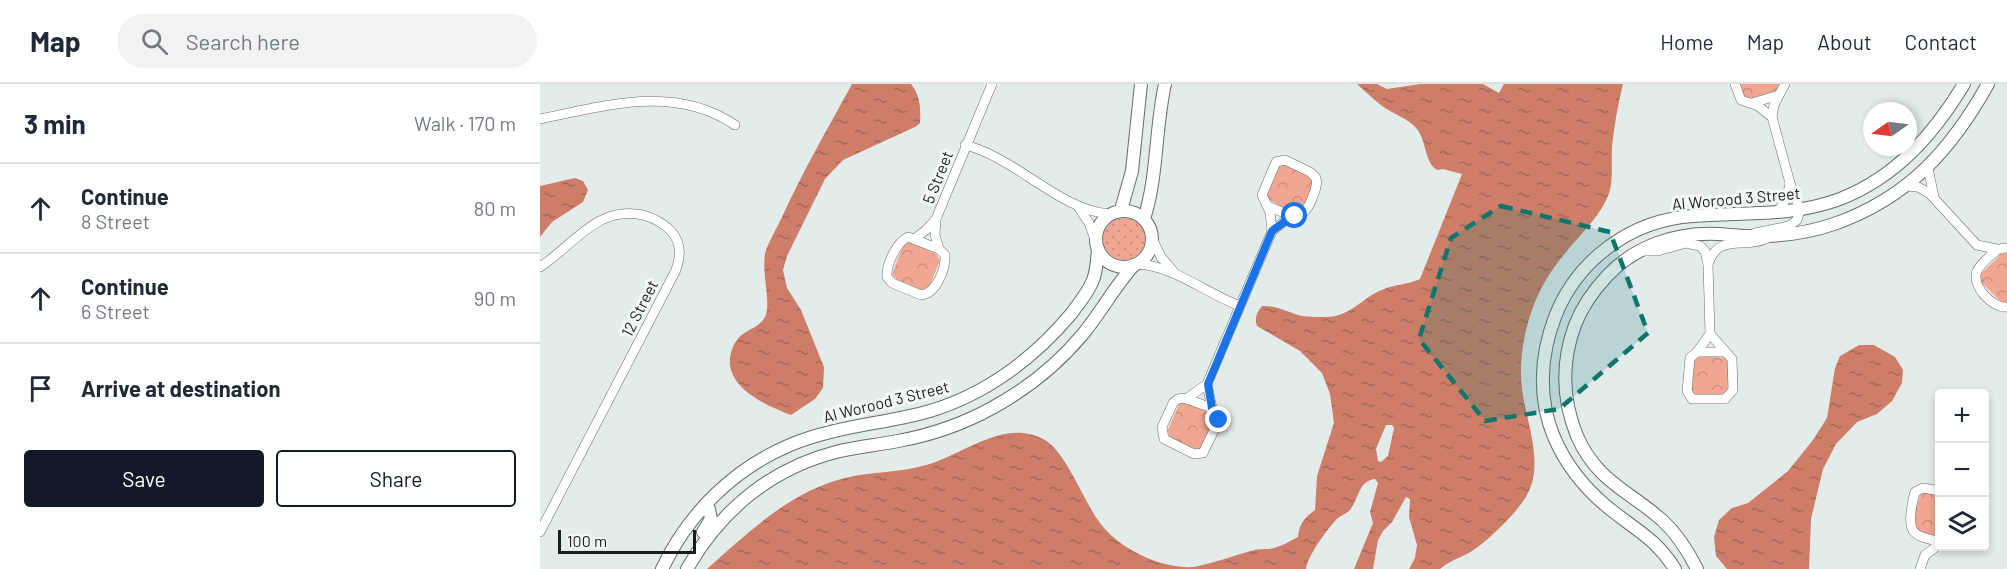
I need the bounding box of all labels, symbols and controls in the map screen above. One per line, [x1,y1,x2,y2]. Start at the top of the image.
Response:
search box [117,14,537,68]
text: Map [30,24,81,58]
icon: search [138,25,171,58]
text: Search here [186,28,300,54]
text: Home [1660,29,1714,54]
text: Map [1747,29,1784,54]
text: About [1817,29,1872,54]
text: Contact [1905,29,1977,54]
north arrow [1863,102,1917,156]
text: 3 min [24,108,86,139]
text: Walk · 170 m [414,111,516,135]
street label: 5 Street [918,148,956,206]
text: Continue [81,183,169,209]
street label: Al Worood 3 Street [1671,183,1801,213]
icon: ahead [24,192,57,225]
text: 80 m [474,196,516,220]
route start [1281,202,1307,228]
text: 8 Street [81,209,150,233]
text: Continue [81,273,169,299]
street label: 12 Street [617,276,661,340]
icon: ahead [24,282,57,315]
text: 90 m [474,286,516,310]
text: 6 Street [81,299,150,323]
icon: arrive [24,372,57,405]
text: Arrive at destination [81,375,280,401]
street label: Al Worood 3 Street [821,376,951,426]
map controls [1935,389,1989,551]
button: + [1935,389,1989,443]
route end [1205,406,1231,432]
button: − [1935,443,1989,497]
button: Save [24,450,264,507]
button: Share [276,450,516,507]
button: layers [1935,497,1989,551]
scale bar [558,527,696,554]
text: 100 m [567,531,607,550]

